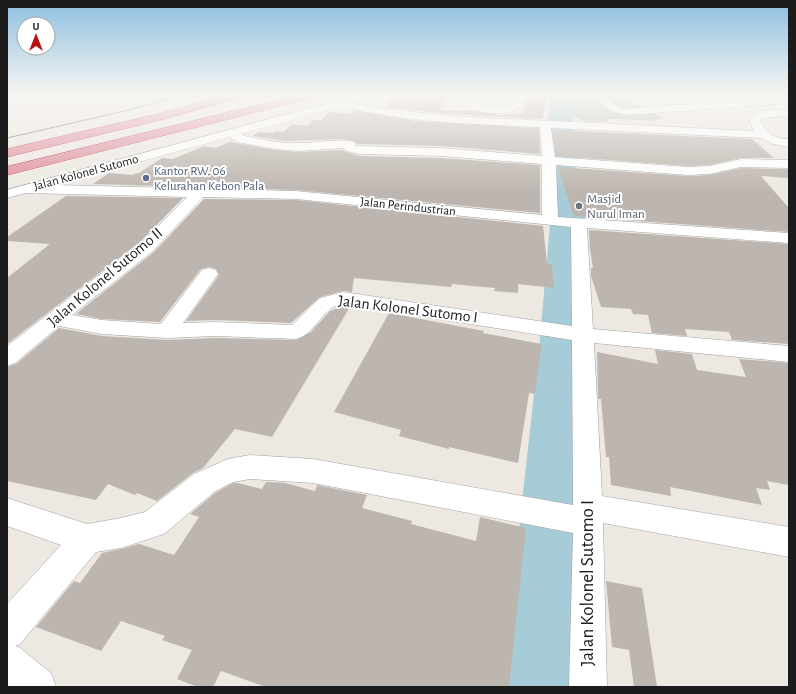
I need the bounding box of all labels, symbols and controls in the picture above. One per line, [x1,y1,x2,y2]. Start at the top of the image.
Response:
north arrow [16,16,56,56]
text: U [32,21,40,32]
street label: Jalan Kolonel Sutomo [32,153,140,193]
place label: Kantor RW. 06 Kelurahan Kebon Pala [154,165,264,193]
marker: Kantor RW. 06 Kelurahan Kebon Pala [141,173,151,183]
place label: Masjid Nurul Iman [587,193,645,221]
street label: Jalan Perindustrian [359,196,457,218]
marker: Masjid Nurul Iman [574,201,584,211]
street label: Jalan Kolonel Sutomo II [45,224,165,330]
street label: Jalan Kolonel Sutomo I [337,293,479,325]
street label: Jalan Kolonel Sutomo I [578,500,597,666]

